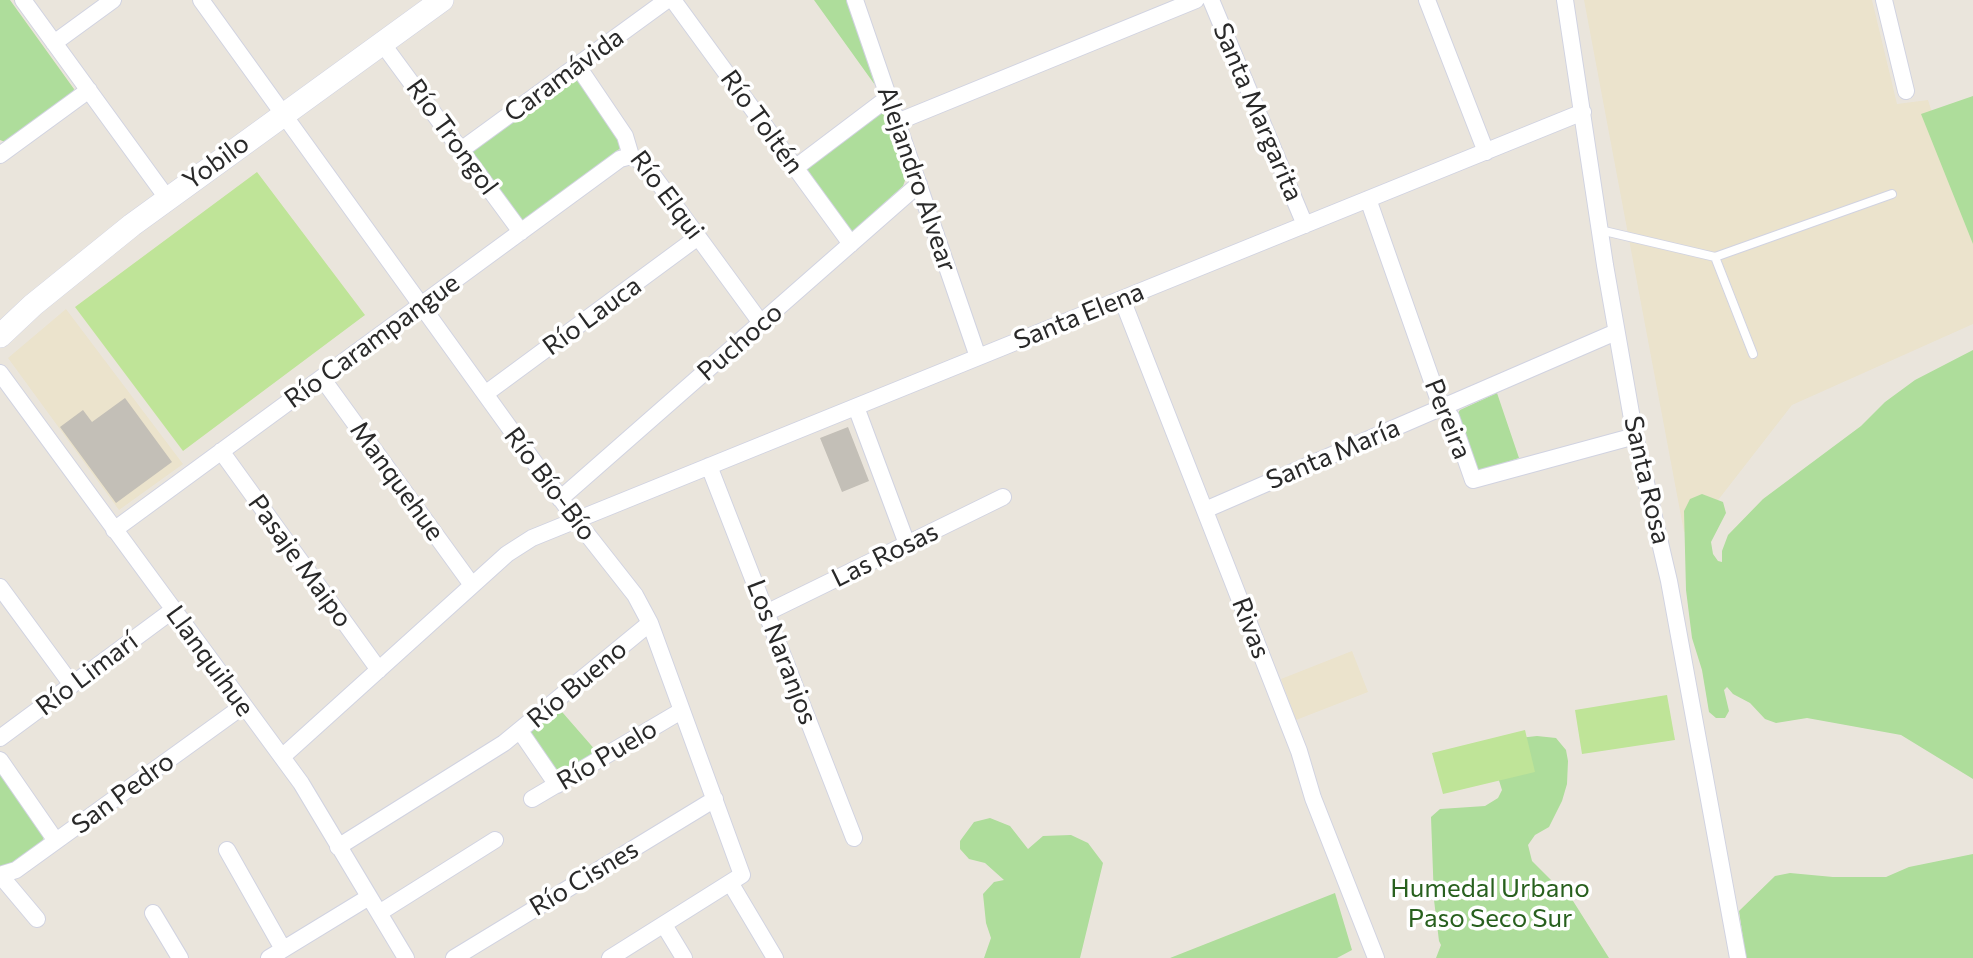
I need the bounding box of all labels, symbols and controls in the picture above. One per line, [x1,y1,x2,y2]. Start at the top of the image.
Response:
street label: Santa Margarita [1206,18,1310,206]
street label: Caramávida [498,21,630,129]
street label: Río Toltén [714,64,810,180]
street label: Río Trongol [400,73,504,201]
street label: Alejandro Alvear [871,82,963,276]
street label: Yobilo [177,128,255,196]
street label: Río Elqui [624,144,710,246]
street label: Río Carampangue [278,267,466,415]
street label: Río Lauca [537,270,647,362]
street label: Santa Elena [1010,276,1148,356]
street label: Puchoco [691,297,789,387]
street label: Pereira [1418,374,1478,464]
street label: Santa María [1262,412,1404,496]
street label: Santa Rosa [1617,413,1677,547]
street label: Manquehue [343,415,451,547]
street label: Río Bío-Bío [497,421,603,547]
street label: Pasaje Maipo [241,489,359,633]
street label: Las Rosas [827,516,943,594]
street label: Los Naranjos [740,575,824,729]
street label: Rivas [1225,593,1277,663]
street label: Llanquihue [159,599,261,723]
street label: Río Limarí [30,626,144,722]
street label: Río Bueno [521,633,633,735]
street label: Río Puelo [551,713,663,797]
street label: San Pedro [66,745,180,841]
street label: Río Cisnes [524,833,644,923]
park label: Humedal Urbano Paso Seco Sur [1390,872,1590,934]

